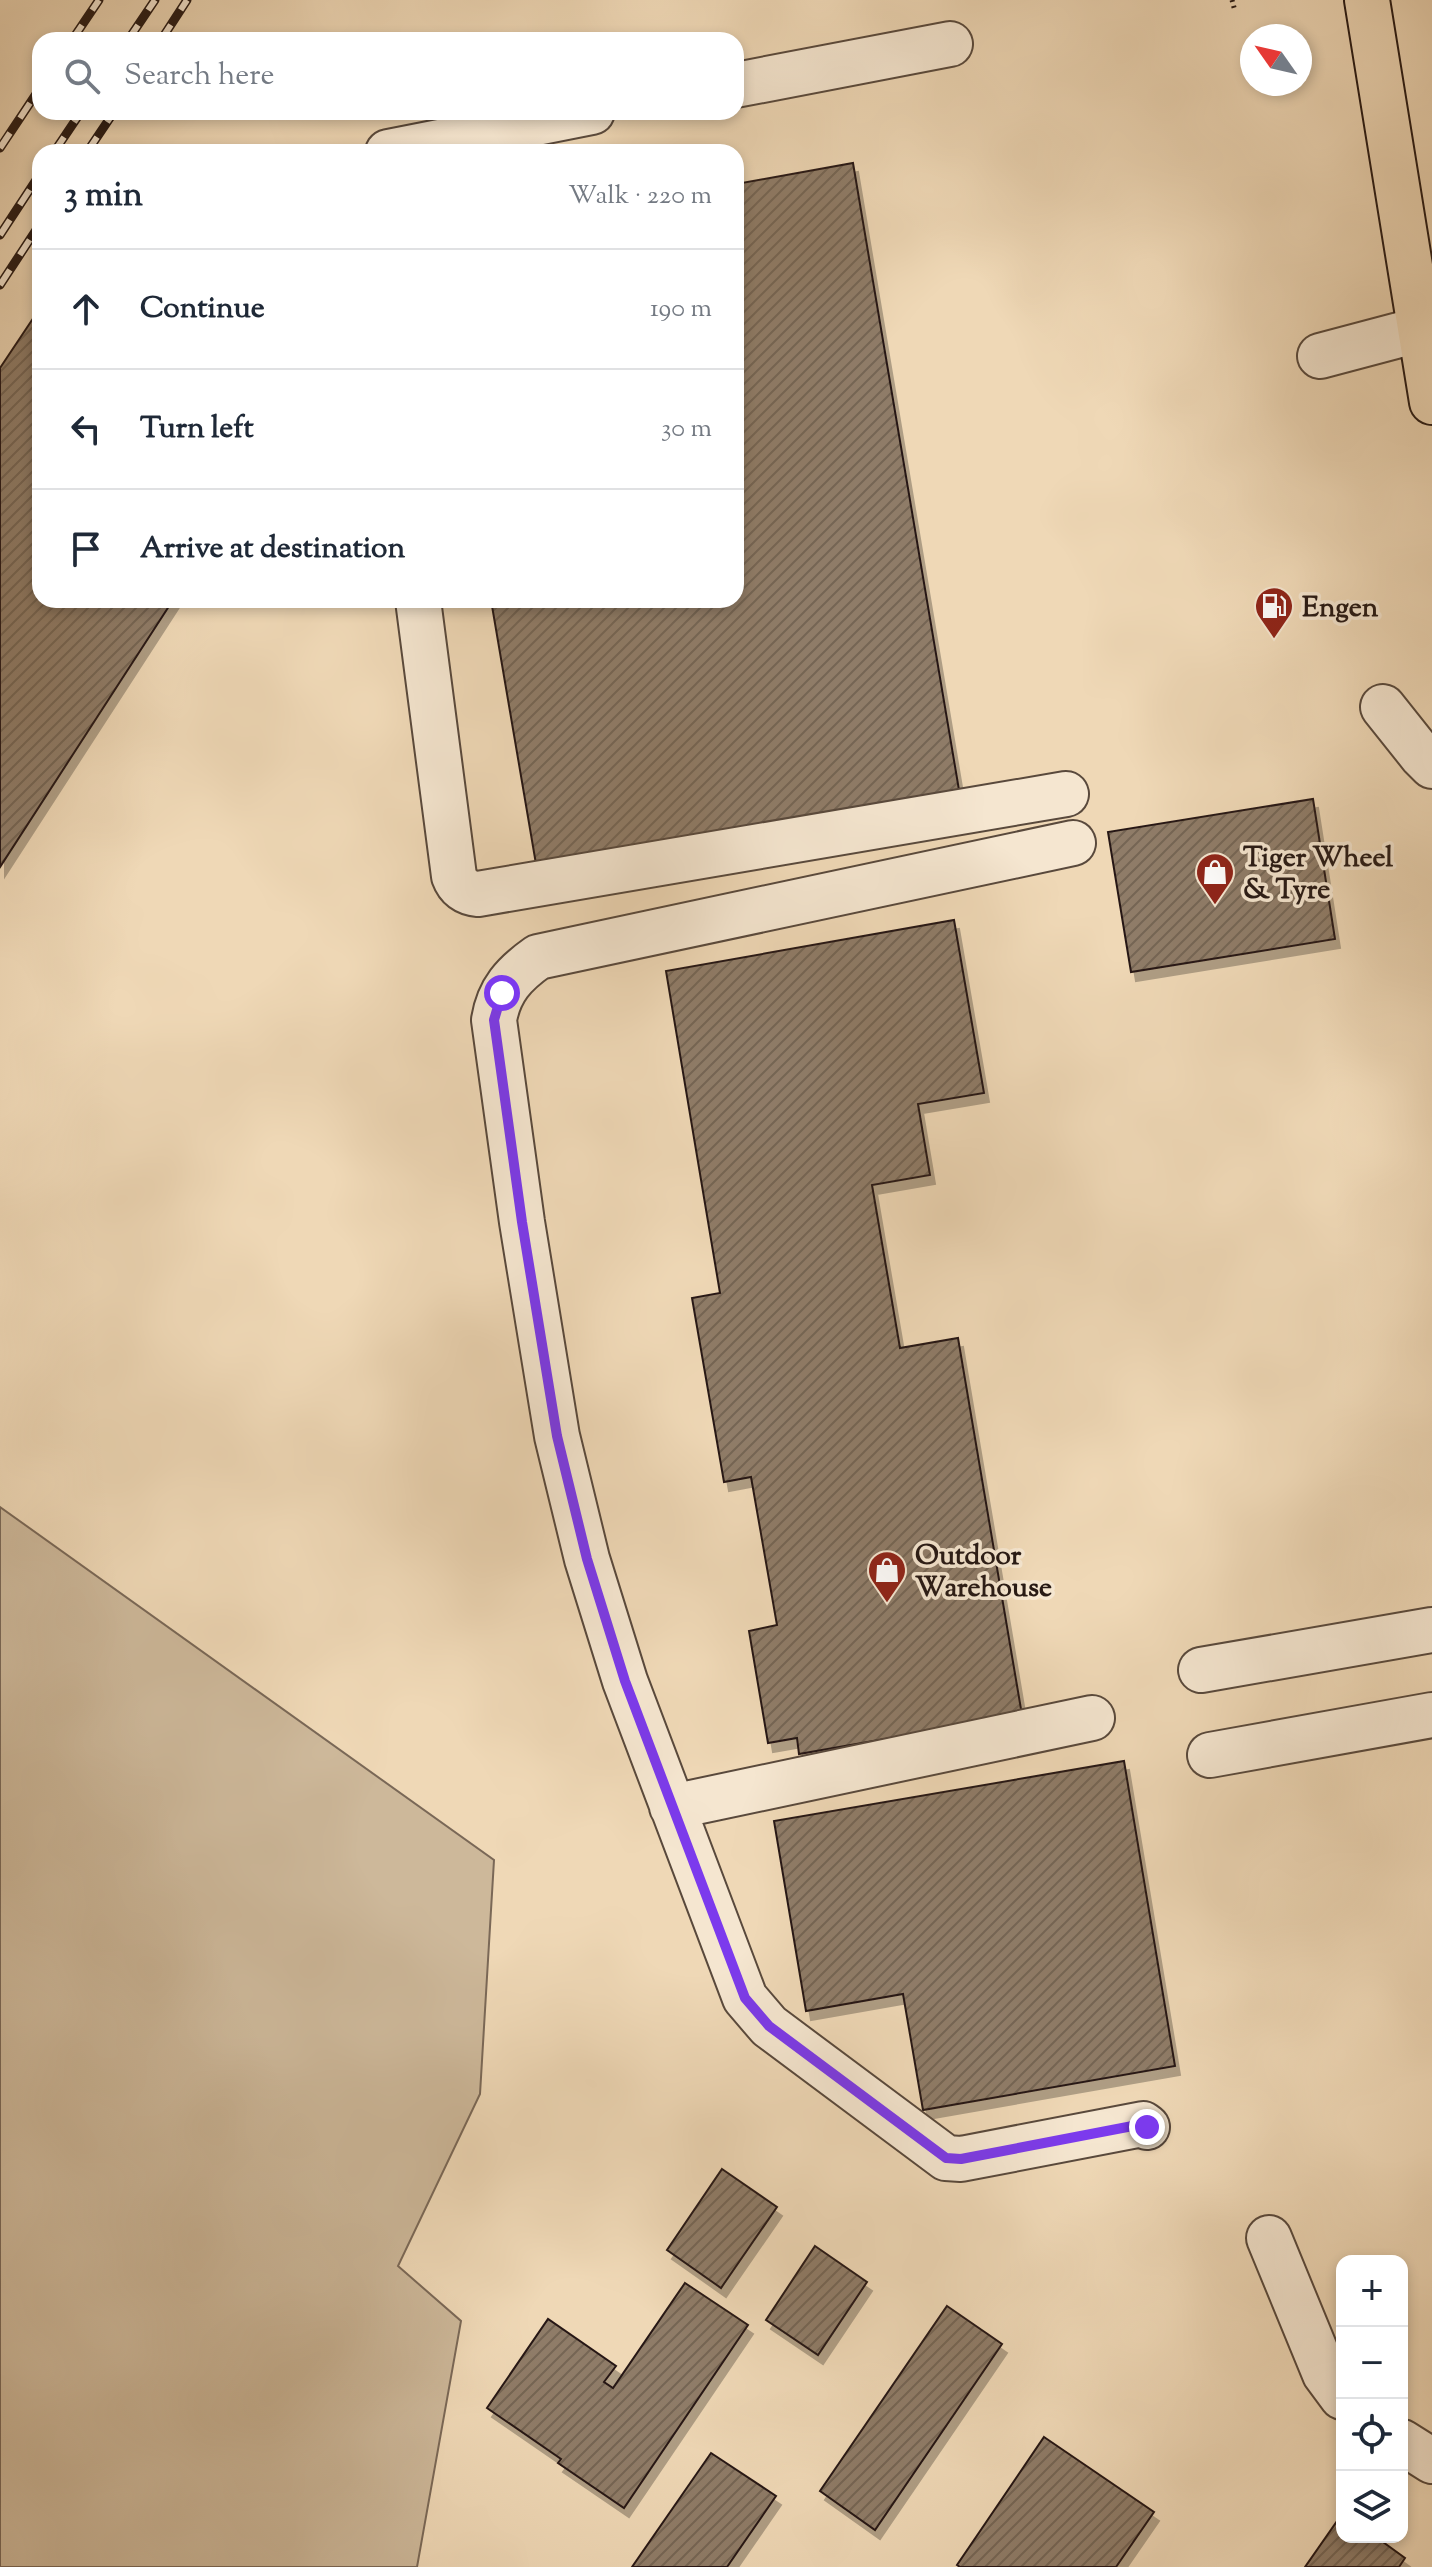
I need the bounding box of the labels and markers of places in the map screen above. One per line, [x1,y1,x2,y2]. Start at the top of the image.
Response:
fuel station icon: Engen [1253,585,1295,640]
place label: Engen [1302,589,1379,629]
place label: Tiger Wheel & Tyre [1243,839,1393,911]
shop icon: Tiger Wheel & Tyre [1194,851,1236,906]
place label: Outdoor Warehouse [915,1537,1052,1609]
shop icon: Outdoor Warehouse [866,1549,908,1604]

